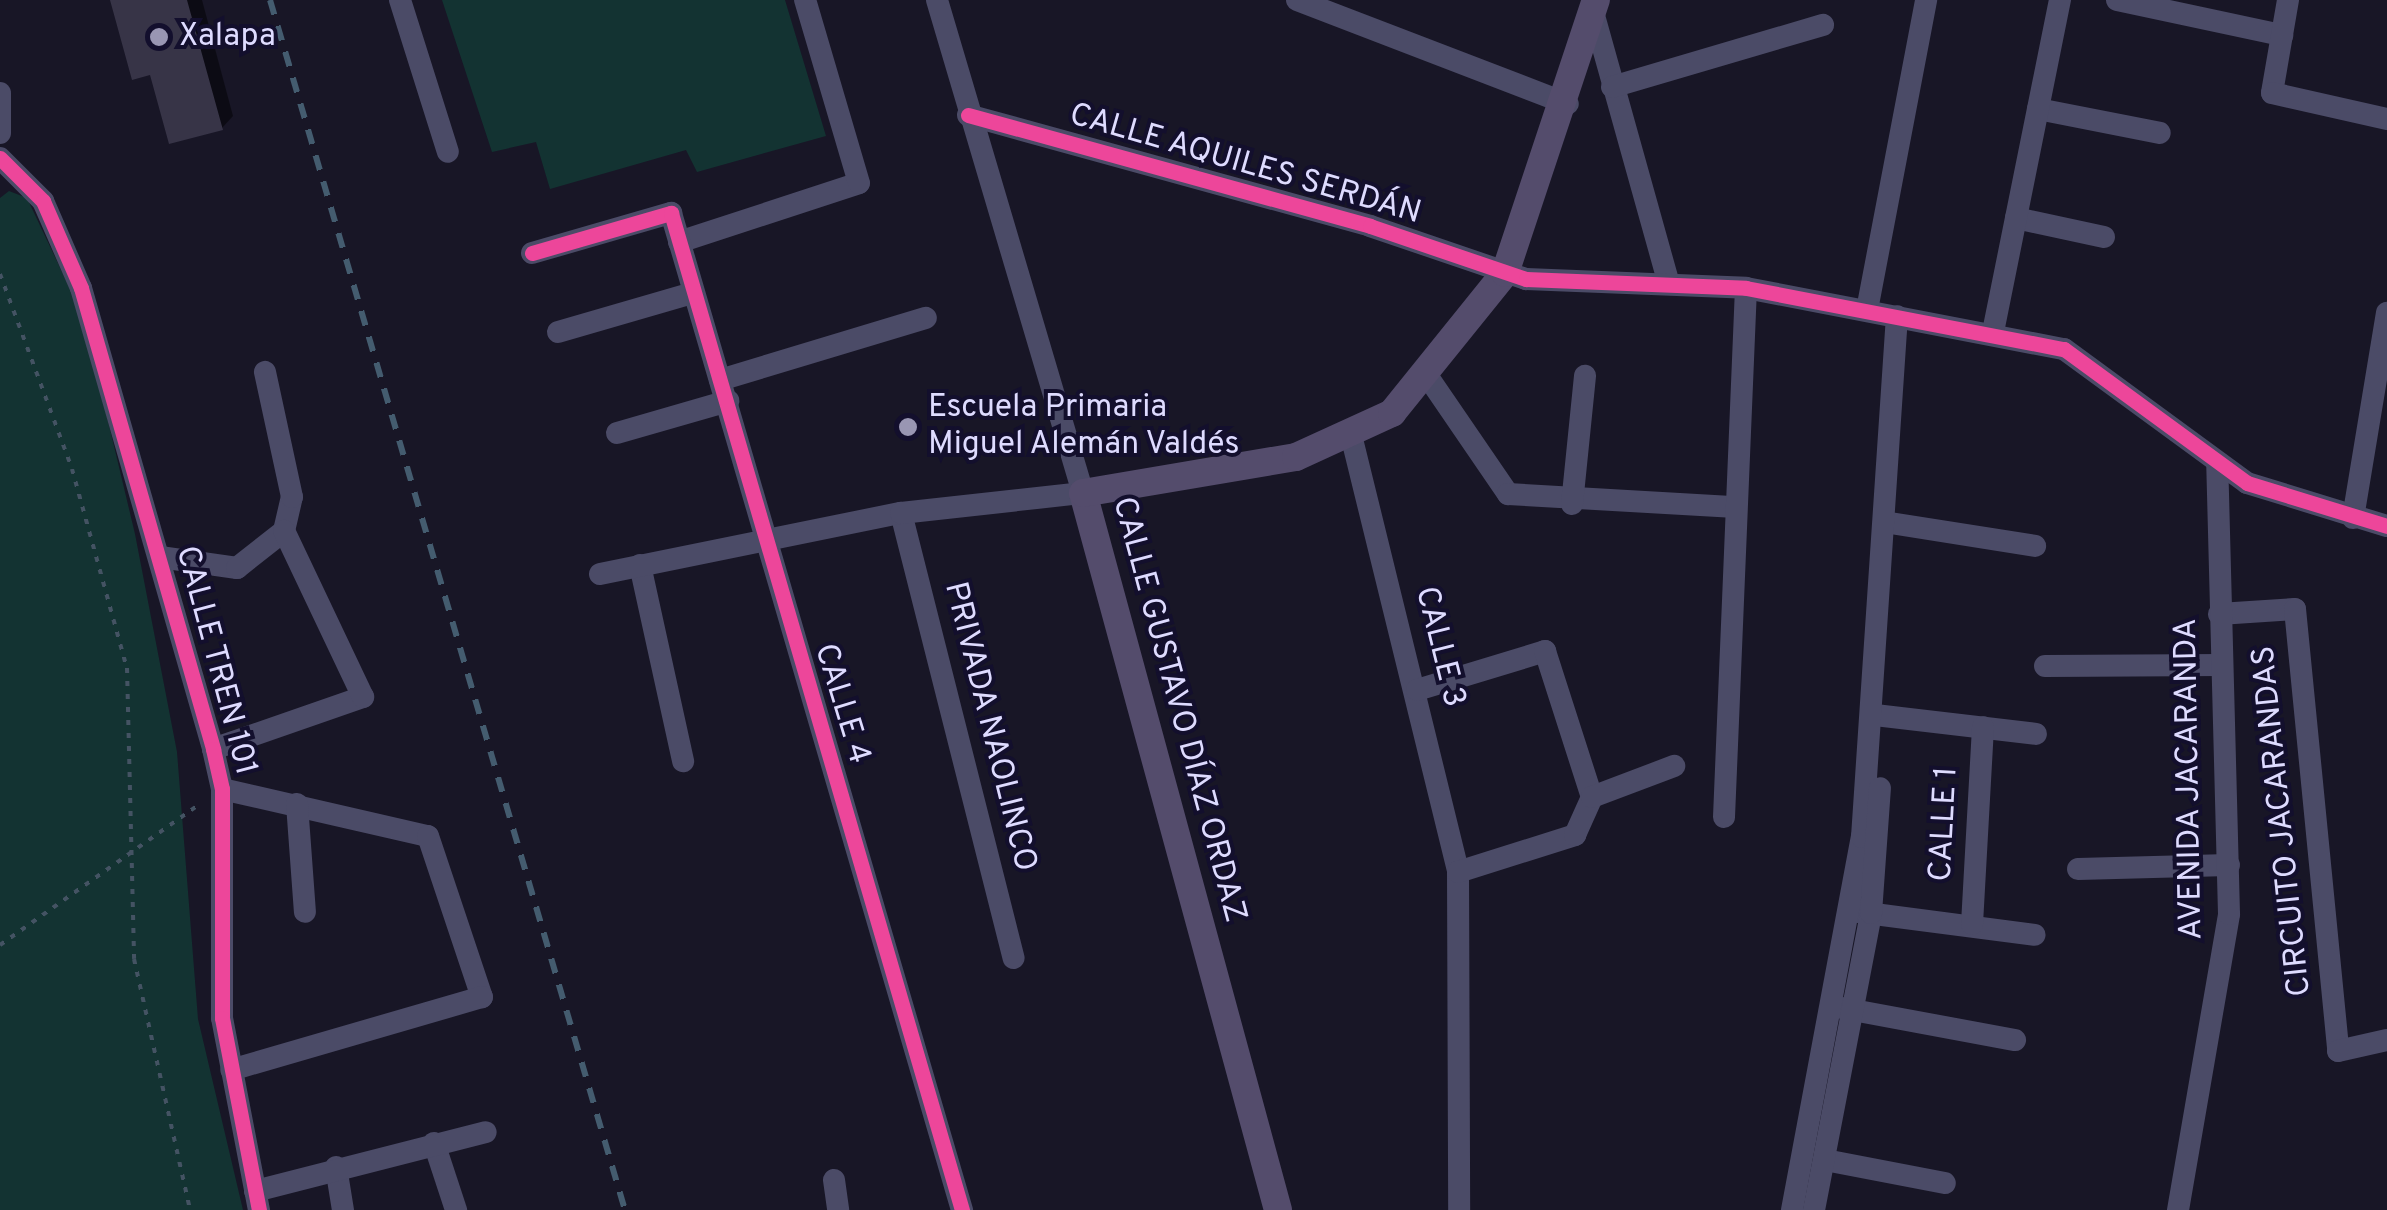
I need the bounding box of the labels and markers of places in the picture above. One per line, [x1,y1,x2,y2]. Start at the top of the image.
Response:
place label: Xalapa [179,18,276,56]
marker: Xalapa [148,26,170,48]
place label: Escuela Primaria Miguel Alemán Valdés [928,390,1242,465]
marker: Escuela Primaria Miguel Alemán Valdés [897,416,919,438]

